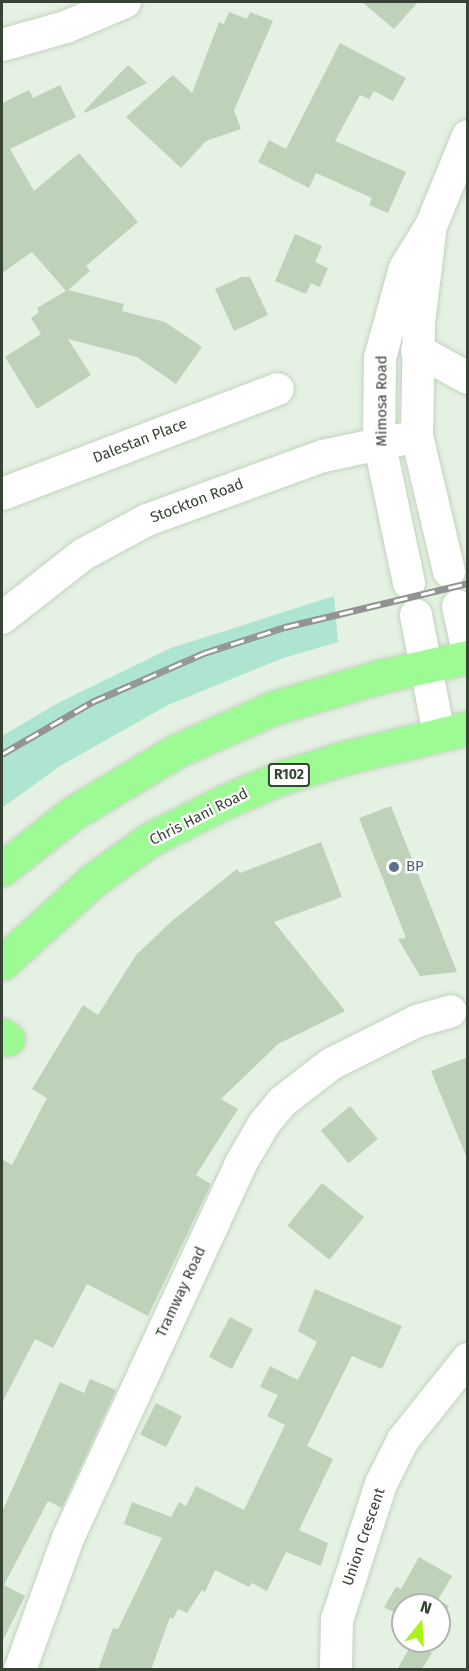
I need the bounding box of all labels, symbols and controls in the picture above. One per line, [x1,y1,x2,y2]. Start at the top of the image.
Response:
street label: Mimosa Road [373,355,391,447]
street label: Dalestan Place [90,415,190,467]
street label: Stockton Road [148,475,246,527]
road number: R102 [266,764,312,786]
street label: Chris Hani Road [147,784,251,850]
place label: BP [406,858,424,876]
marker: BP [387,860,401,874]
street label: Tramway Road [152,1244,210,1340]
street label: Union Crescent [339,1486,389,1588]
north arrow [391,1593,451,1653]
text: N [418,1597,434,1618]

